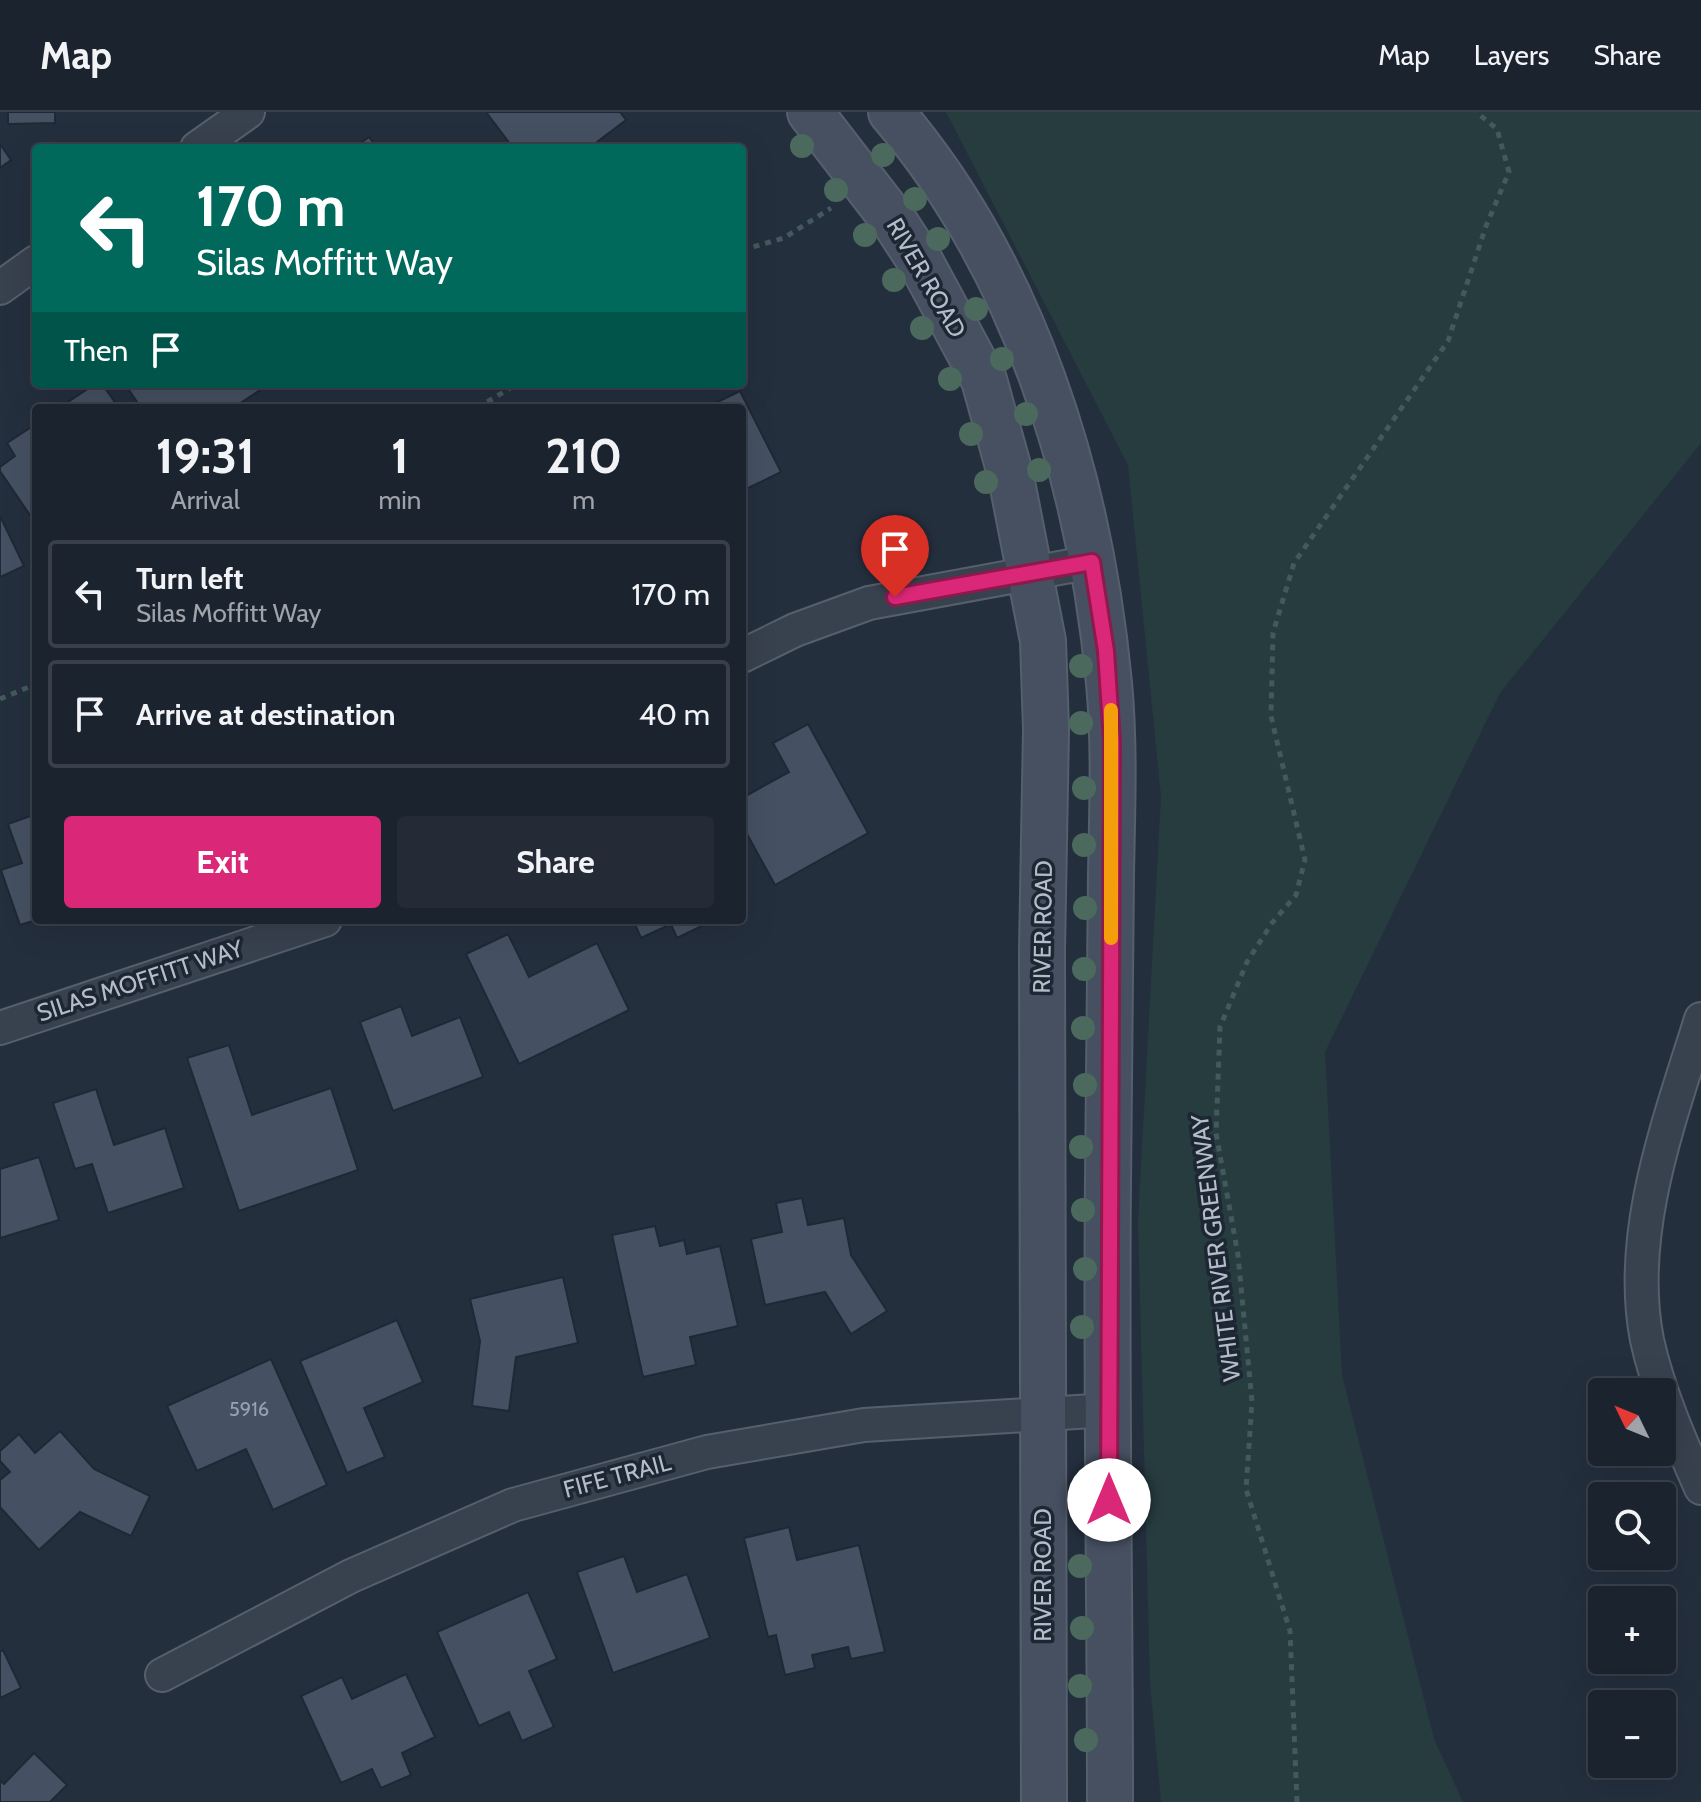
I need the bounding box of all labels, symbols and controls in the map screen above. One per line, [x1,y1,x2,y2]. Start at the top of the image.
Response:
text: Map [40,32,112,79]
text: Map [1378,38,1430,72]
text: Layers [1474,38,1549,72]
text: Share [1593,38,1661,72]
text: 170 m [196,172,346,240]
icon: left [64,176,168,280]
street label: RIVER ROAD [881,213,972,343]
text: Silas Moffitt Way [196,240,453,284]
icon: arrive [144,328,188,372]
text: Then [64,332,128,369]
text: 19:31 [156,427,255,485]
text: 1 [391,427,409,485]
text: 210 [545,427,622,485]
text: Arrival [171,484,240,516]
text: min [379,484,421,516]
text: m [572,484,595,516]
pin [861,515,929,597]
icon: arrive [873,527,917,571]
text: Turn left [136,560,244,597]
icon: left [68,572,112,616]
text: 170 m [631,576,710,613]
text: Silas Moffitt Way [136,597,321,629]
icon: arrive [68,692,112,736]
text: Arrive at destination [136,696,396,733]
text: 40 m [639,696,710,733]
button: Exit [64,816,381,908]
button: Share [397,816,714,908]
street label: RIVER ROAD [1027,860,1058,994]
street label: SILAS MOFFITT WAY [33,933,247,1028]
street label: WHITE RIVER GREENWAY [1185,1113,1246,1383]
north arrow [1588,1378,1676,1466]
map controls [1588,1378,1676,1778]
house number: 5916 [229,1397,269,1421]
street label: FIFE TRAIL [560,1447,674,1504]
position arrow [1067,1458,1151,1542]
button: search [1588,1482,1676,1570]
street label: RIVER ROAD [1028,1508,1057,1642]
button: + [1588,1586,1676,1674]
button: − [1588,1690,1676,1778]

